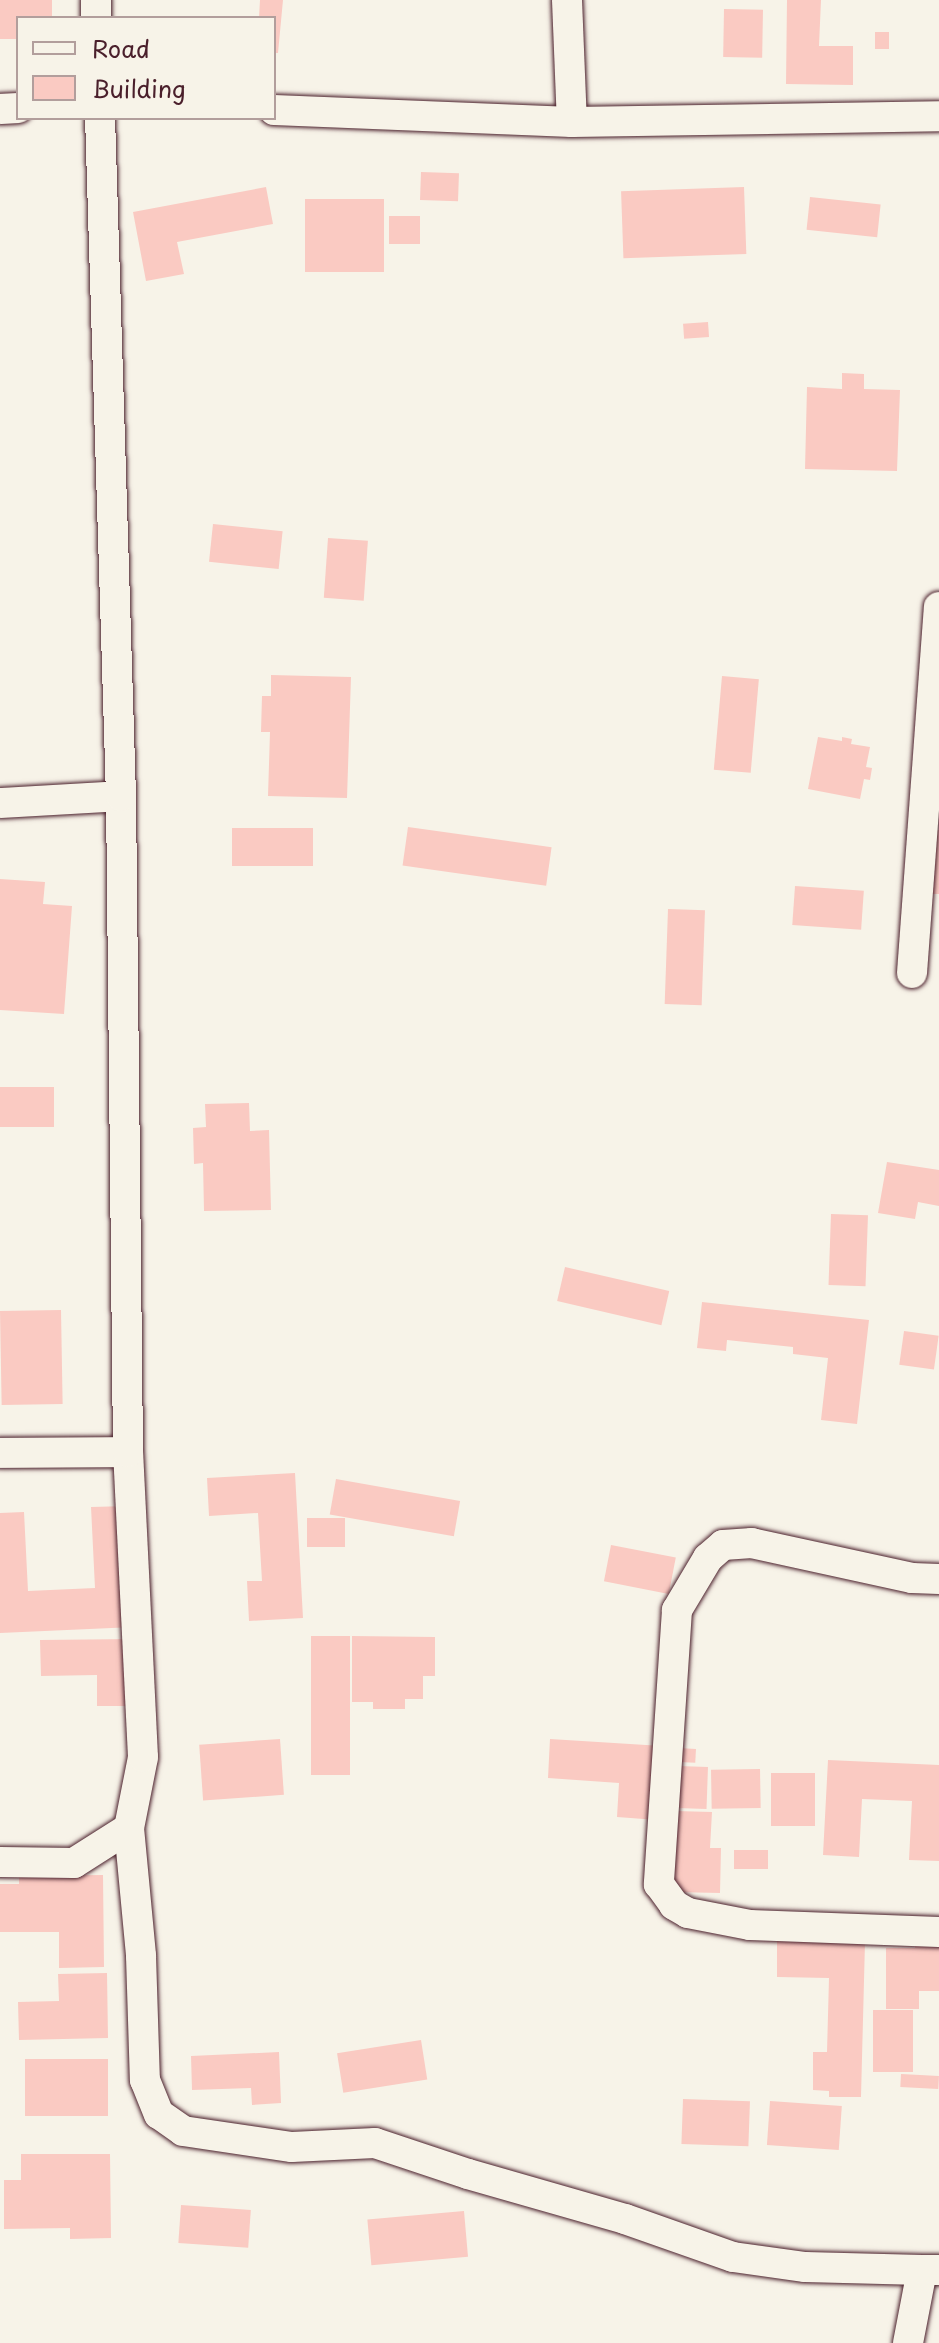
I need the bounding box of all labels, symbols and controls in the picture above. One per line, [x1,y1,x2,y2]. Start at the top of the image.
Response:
legend [16,16,276,120]
text: Road [92,30,150,66]
text: Building [92,70,186,106]

